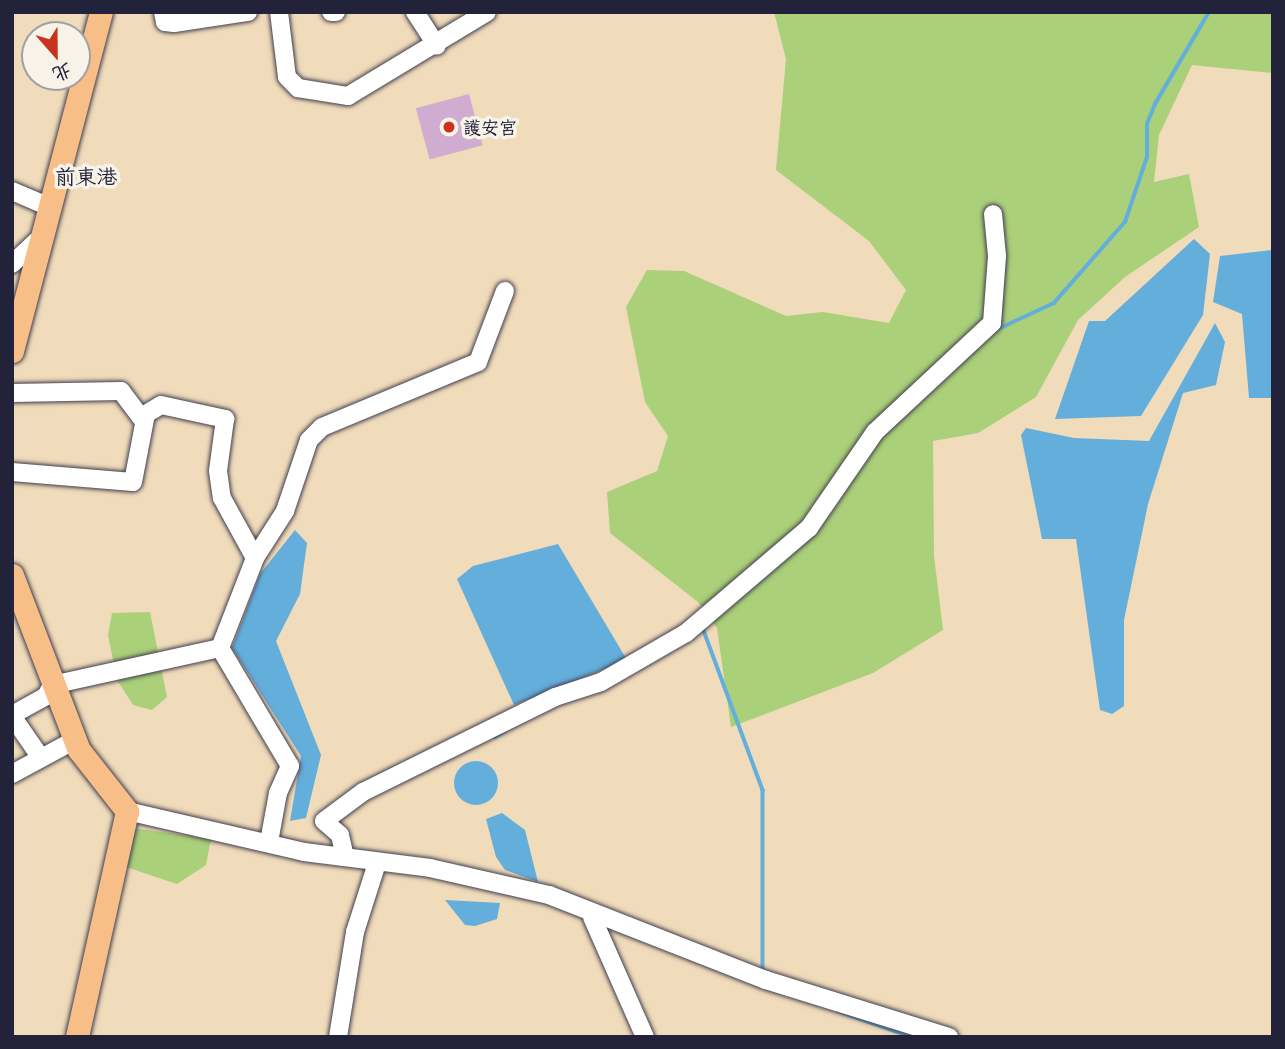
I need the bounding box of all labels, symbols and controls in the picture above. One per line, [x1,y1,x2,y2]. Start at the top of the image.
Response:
north arrow [21,21,91,91]
text: 北 [49,57,77,90]
place label: 護安宮 [463,116,517,138]
marker: 護安宮 [441,119,457,135]
district label: 前東港 [55,162,117,188]

